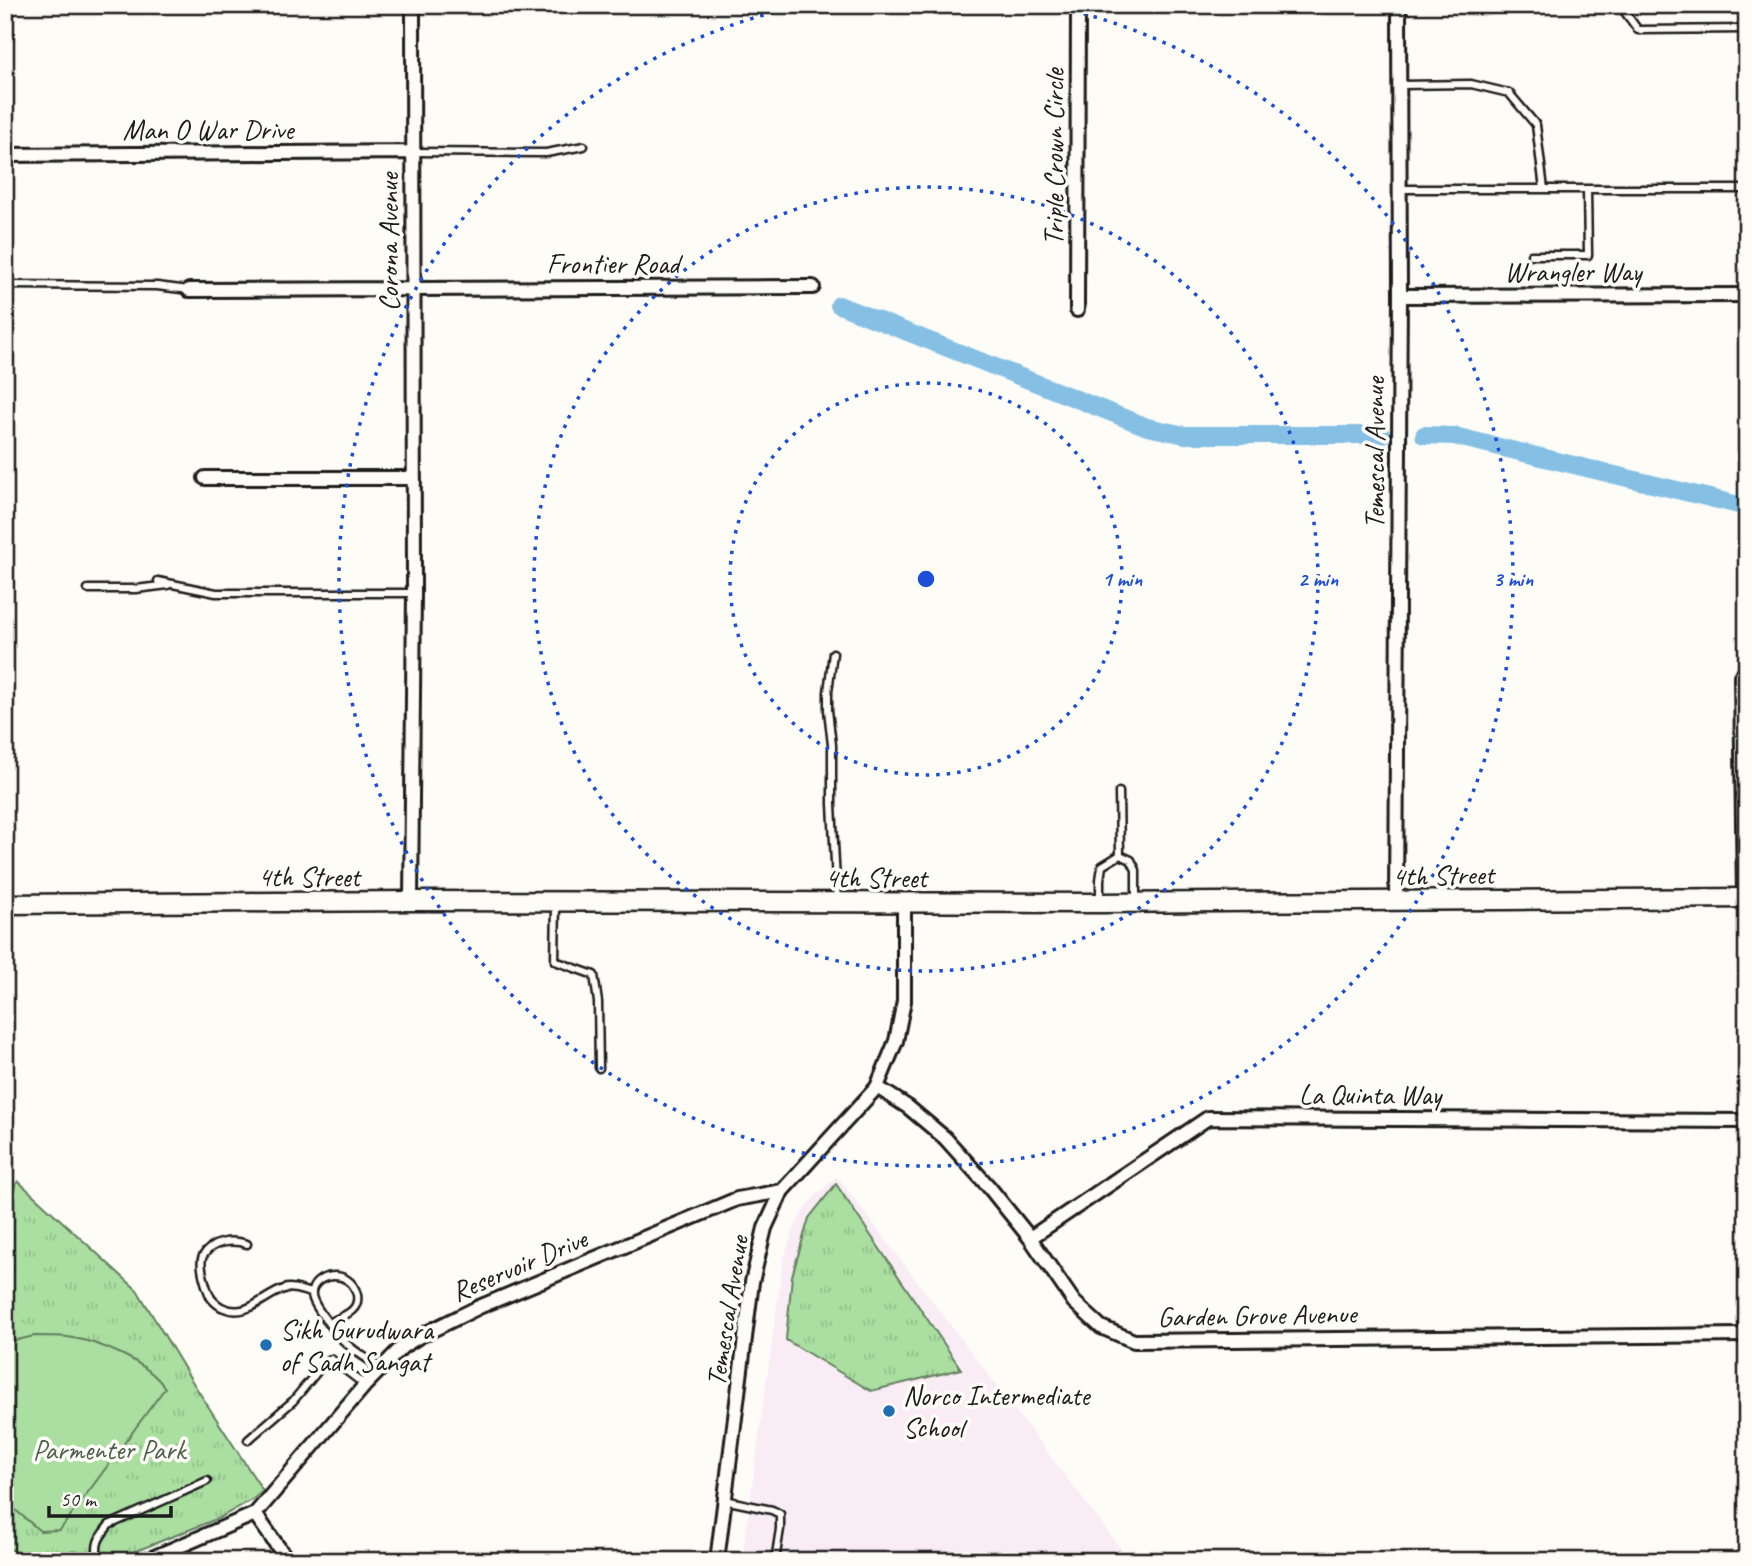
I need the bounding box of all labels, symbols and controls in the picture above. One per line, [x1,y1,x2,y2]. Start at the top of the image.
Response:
street label: Triple Crown Circle [1036,67,1071,245]
street label: Man O War Drive [123,112,295,147]
street label: Corona Avenue [371,171,406,311]
street label: Frontier Road [547,246,683,281]
street label: Wrangler Way [1505,254,1644,289]
street label: Temescal Avenue [1357,375,1392,529]
text: 1 min [1102,566,1142,592]
text: 2 min [1298,566,1338,592]
text: 3 min [1493,566,1533,592]
centre of rings [914,567,938,591]
street label: 4th Street [1392,857,1497,893]
street label: 4th Street [258,859,363,894]
street label: 4th Street [825,860,930,895]
street label: La Quinta Way [1299,1077,1443,1112]
street label: Reservoir Drive [446,1220,594,1309]
street label: Temescal Avenue [698,1231,756,1389]
street label: Garden Grove Avenue [1157,1296,1359,1334]
place label: Sikh Gurudwara of Sadh Sangat [280,1312,435,1379]
marker: Sikh Gurudwara of Sadh Sangat [258,1337,274,1353]
place label: Norco Intermediate School [903,1378,1091,1445]
marker: Norco Intermediate School [881,1403,897,1419]
park label: Parmenter Park [33,1432,188,1467]
scale bar [49,1475,172,1519]
text: 50 m [60,1486,98,1512]

